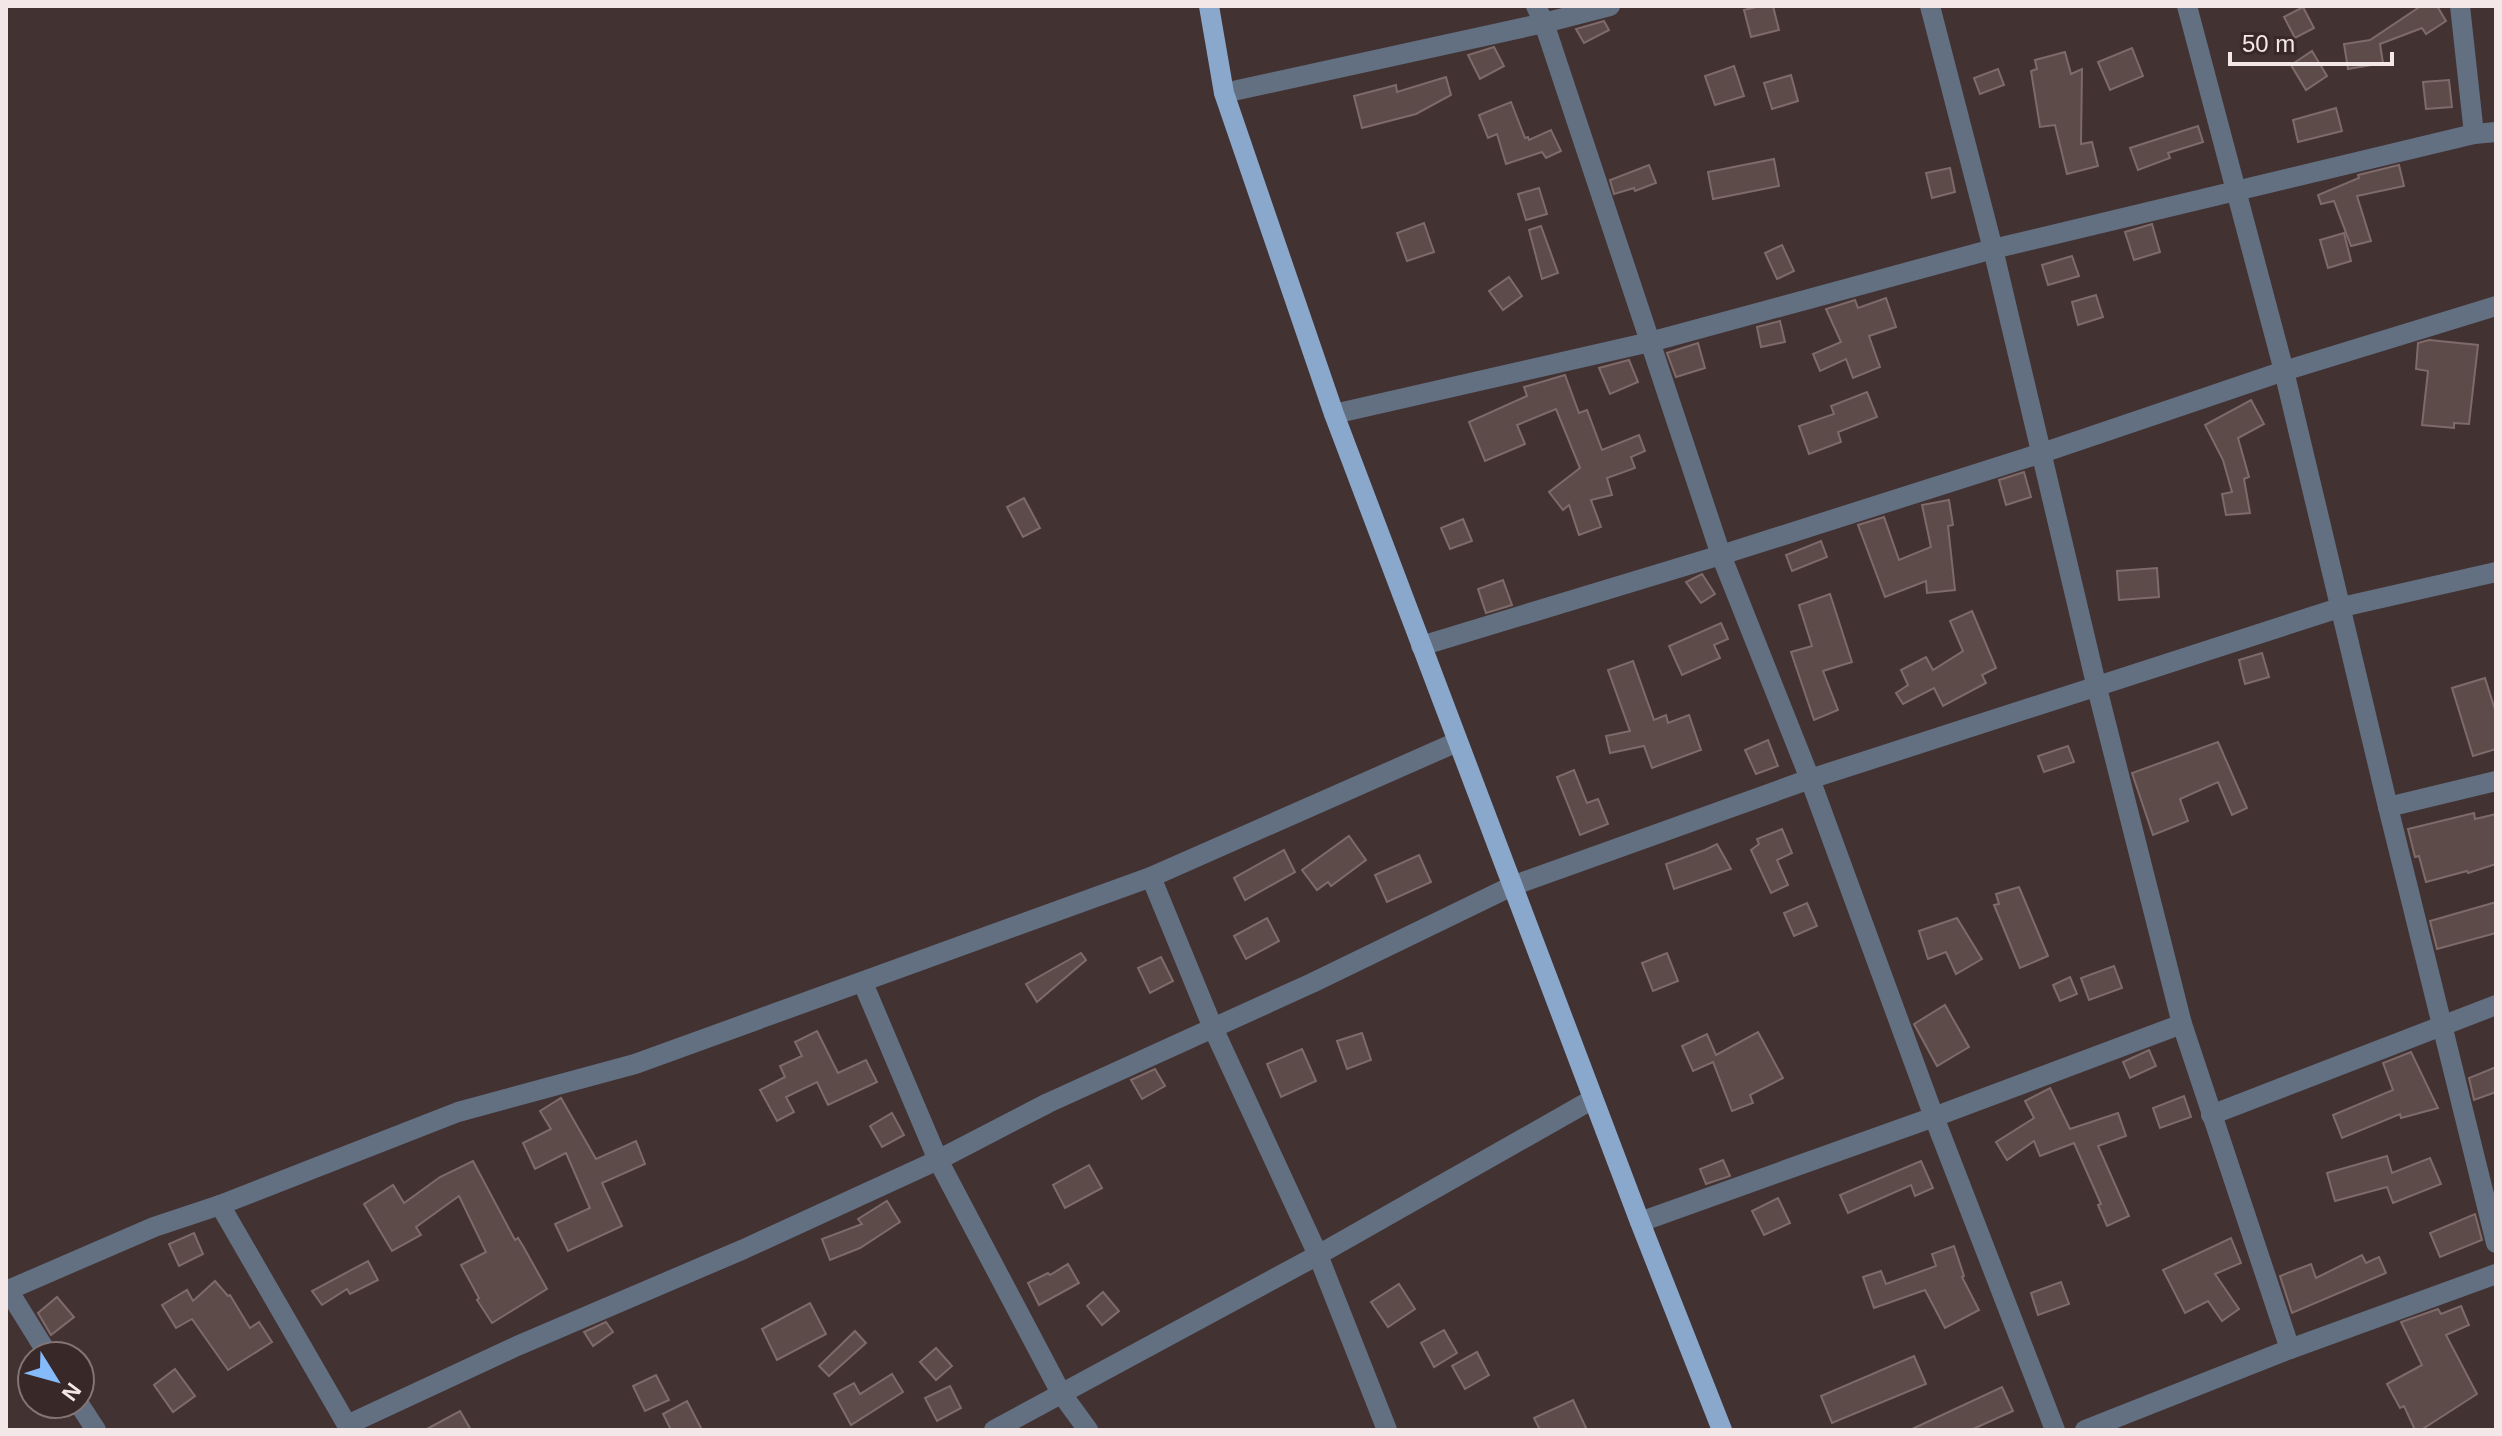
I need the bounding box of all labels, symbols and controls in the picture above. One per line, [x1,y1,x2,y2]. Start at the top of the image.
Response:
scale bar [2230,16,2392,66]
text: 50 m [2242,30,2295,57]
north arrow [16,1340,96,1420]
text: N [57,1378,86,1406]

